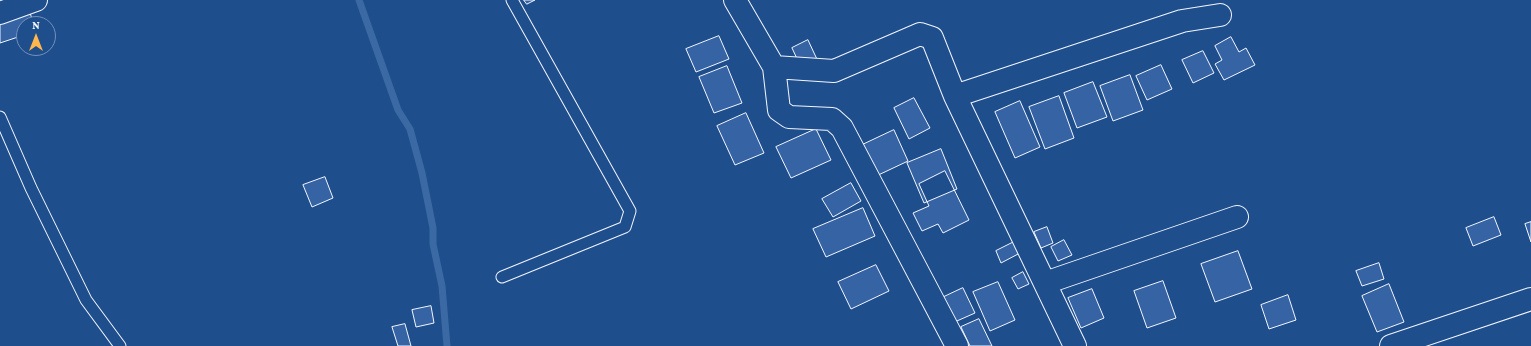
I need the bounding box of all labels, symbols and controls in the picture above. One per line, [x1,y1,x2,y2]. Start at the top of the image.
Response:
north arrow [16,16,56,56]
text: N [32,19,40,31]

